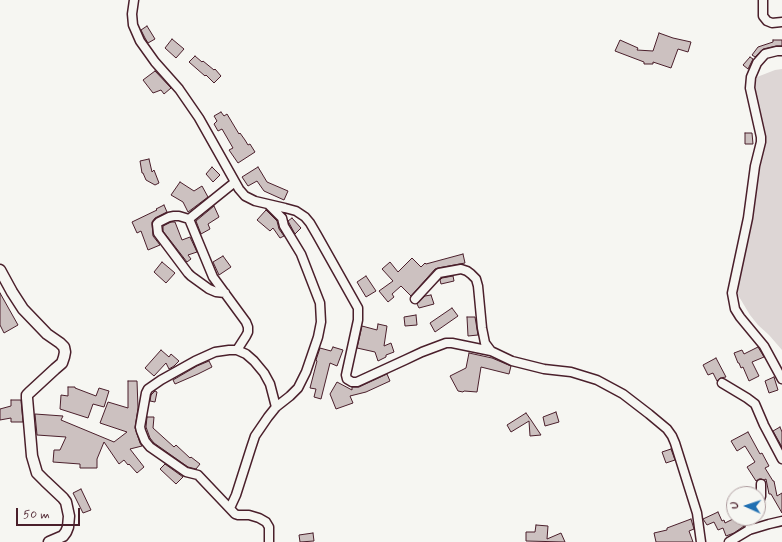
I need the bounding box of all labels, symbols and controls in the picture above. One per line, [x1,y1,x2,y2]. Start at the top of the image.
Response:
north arrow [726,486,766,526]
scale bar [18,500,82,526]
text: U [728,501,742,509]
text: 50 m [23,507,50,523]

